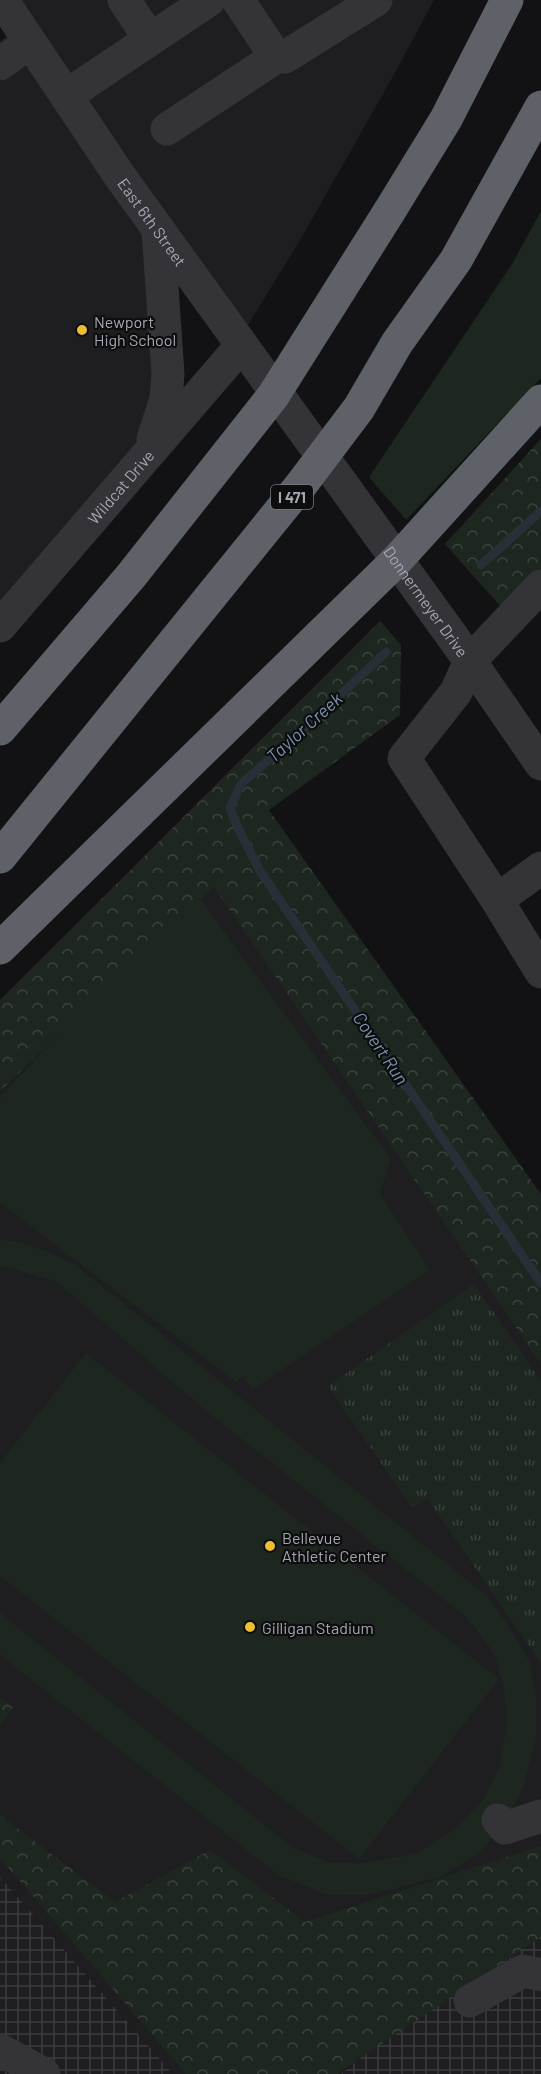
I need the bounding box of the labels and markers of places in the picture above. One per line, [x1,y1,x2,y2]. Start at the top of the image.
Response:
place label: Newport High School [94,312,176,349]
marker: Newport High School [75,323,89,337]
place label: Bellevue Athletic Center [282,1528,386,1565]
marker: Bellevue Athletic Center [263,1539,277,1553]
place label: Gilligan Stadium [262,1618,374,1637]
marker: Gilligan Stadium [243,1620,257,1634]

